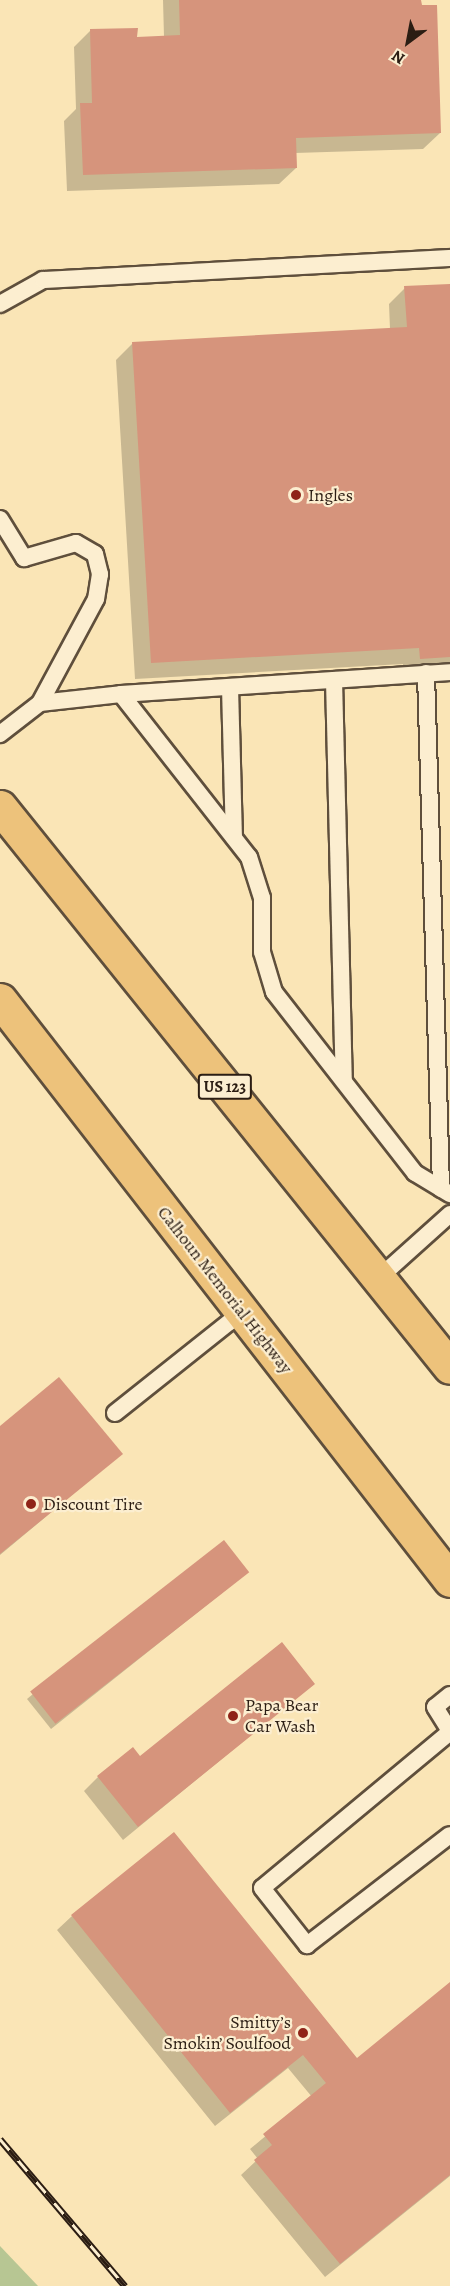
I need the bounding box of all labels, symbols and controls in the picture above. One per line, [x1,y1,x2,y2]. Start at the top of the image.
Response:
north arrow [378,12,438,72]
text: N [388,45,409,70]
place label: Ingles [308,484,353,506]
marker: Ingles [289,488,303,502]
road number: US 123 [196,1074,254,1100]
street label: Calhoun Memorial Highway [153,1202,297,1378]
place label: Discount Tire [43,1493,143,1515]
marker: Discount Tire [24,1497,38,1511]
place label: Papa Bear Car Wash [245,1695,318,1738]
marker: Papa Bear Car Wash [226,1709,240,1723]
place label: Smitty’s Smokin’ Soulfood [163,2012,291,2054]
marker: Smitty’s Smokin’ Soulfood [296,2026,310,2040]

